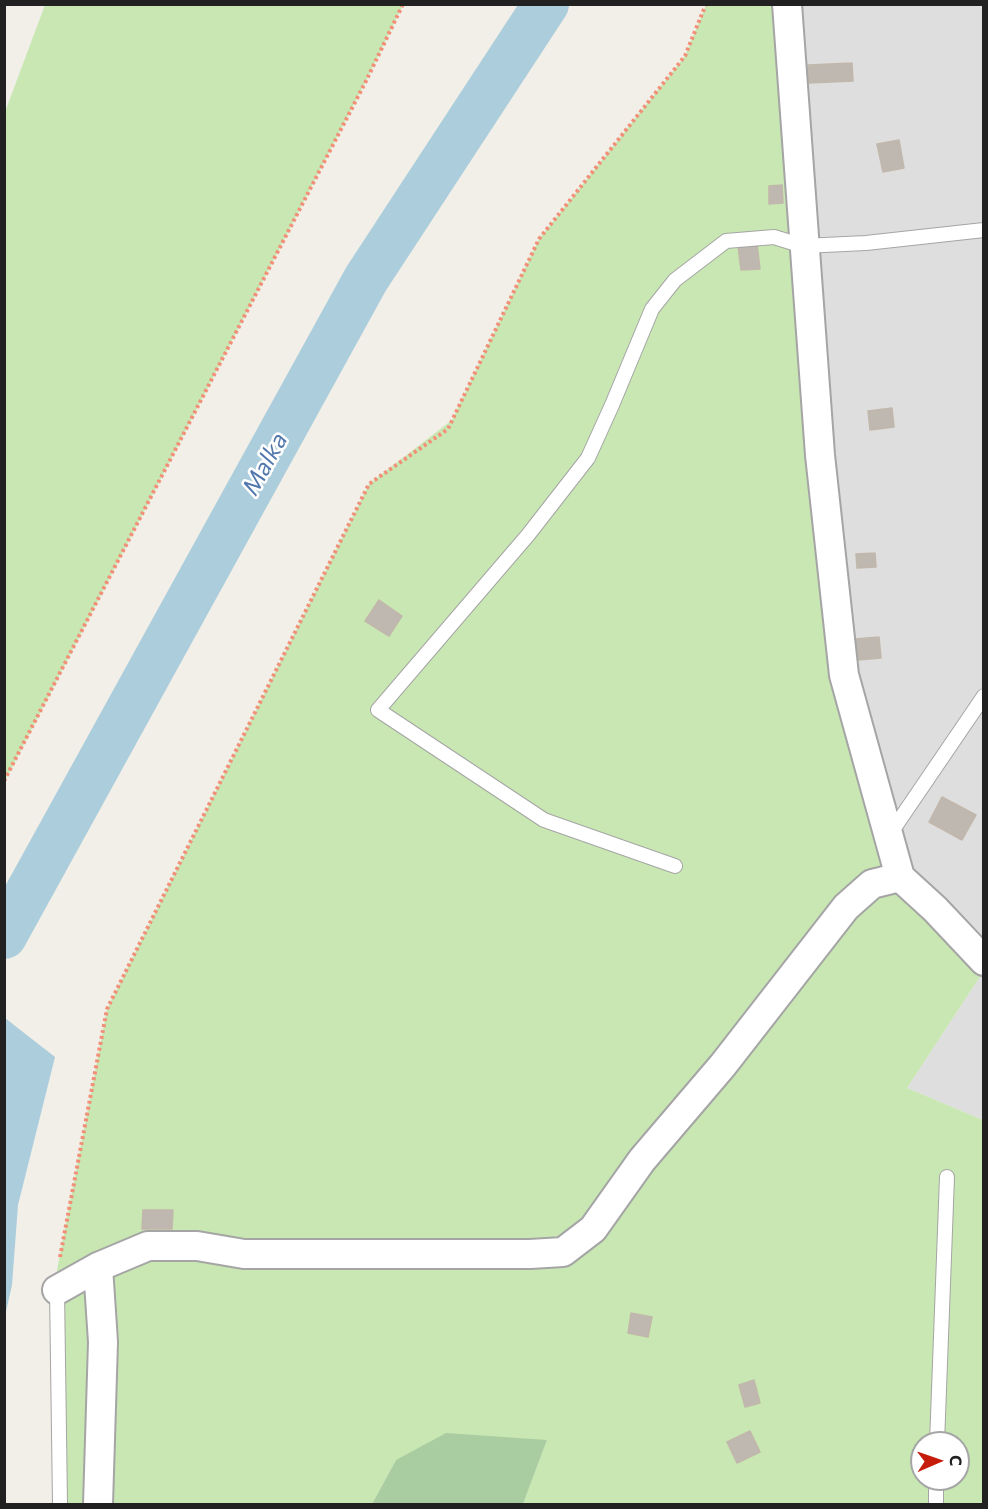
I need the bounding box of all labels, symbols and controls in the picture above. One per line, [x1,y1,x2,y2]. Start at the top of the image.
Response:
water label: Malka [236,428,294,500]
north arrow [910,1431,970,1491]
text: С [947,1455,966,1466]

